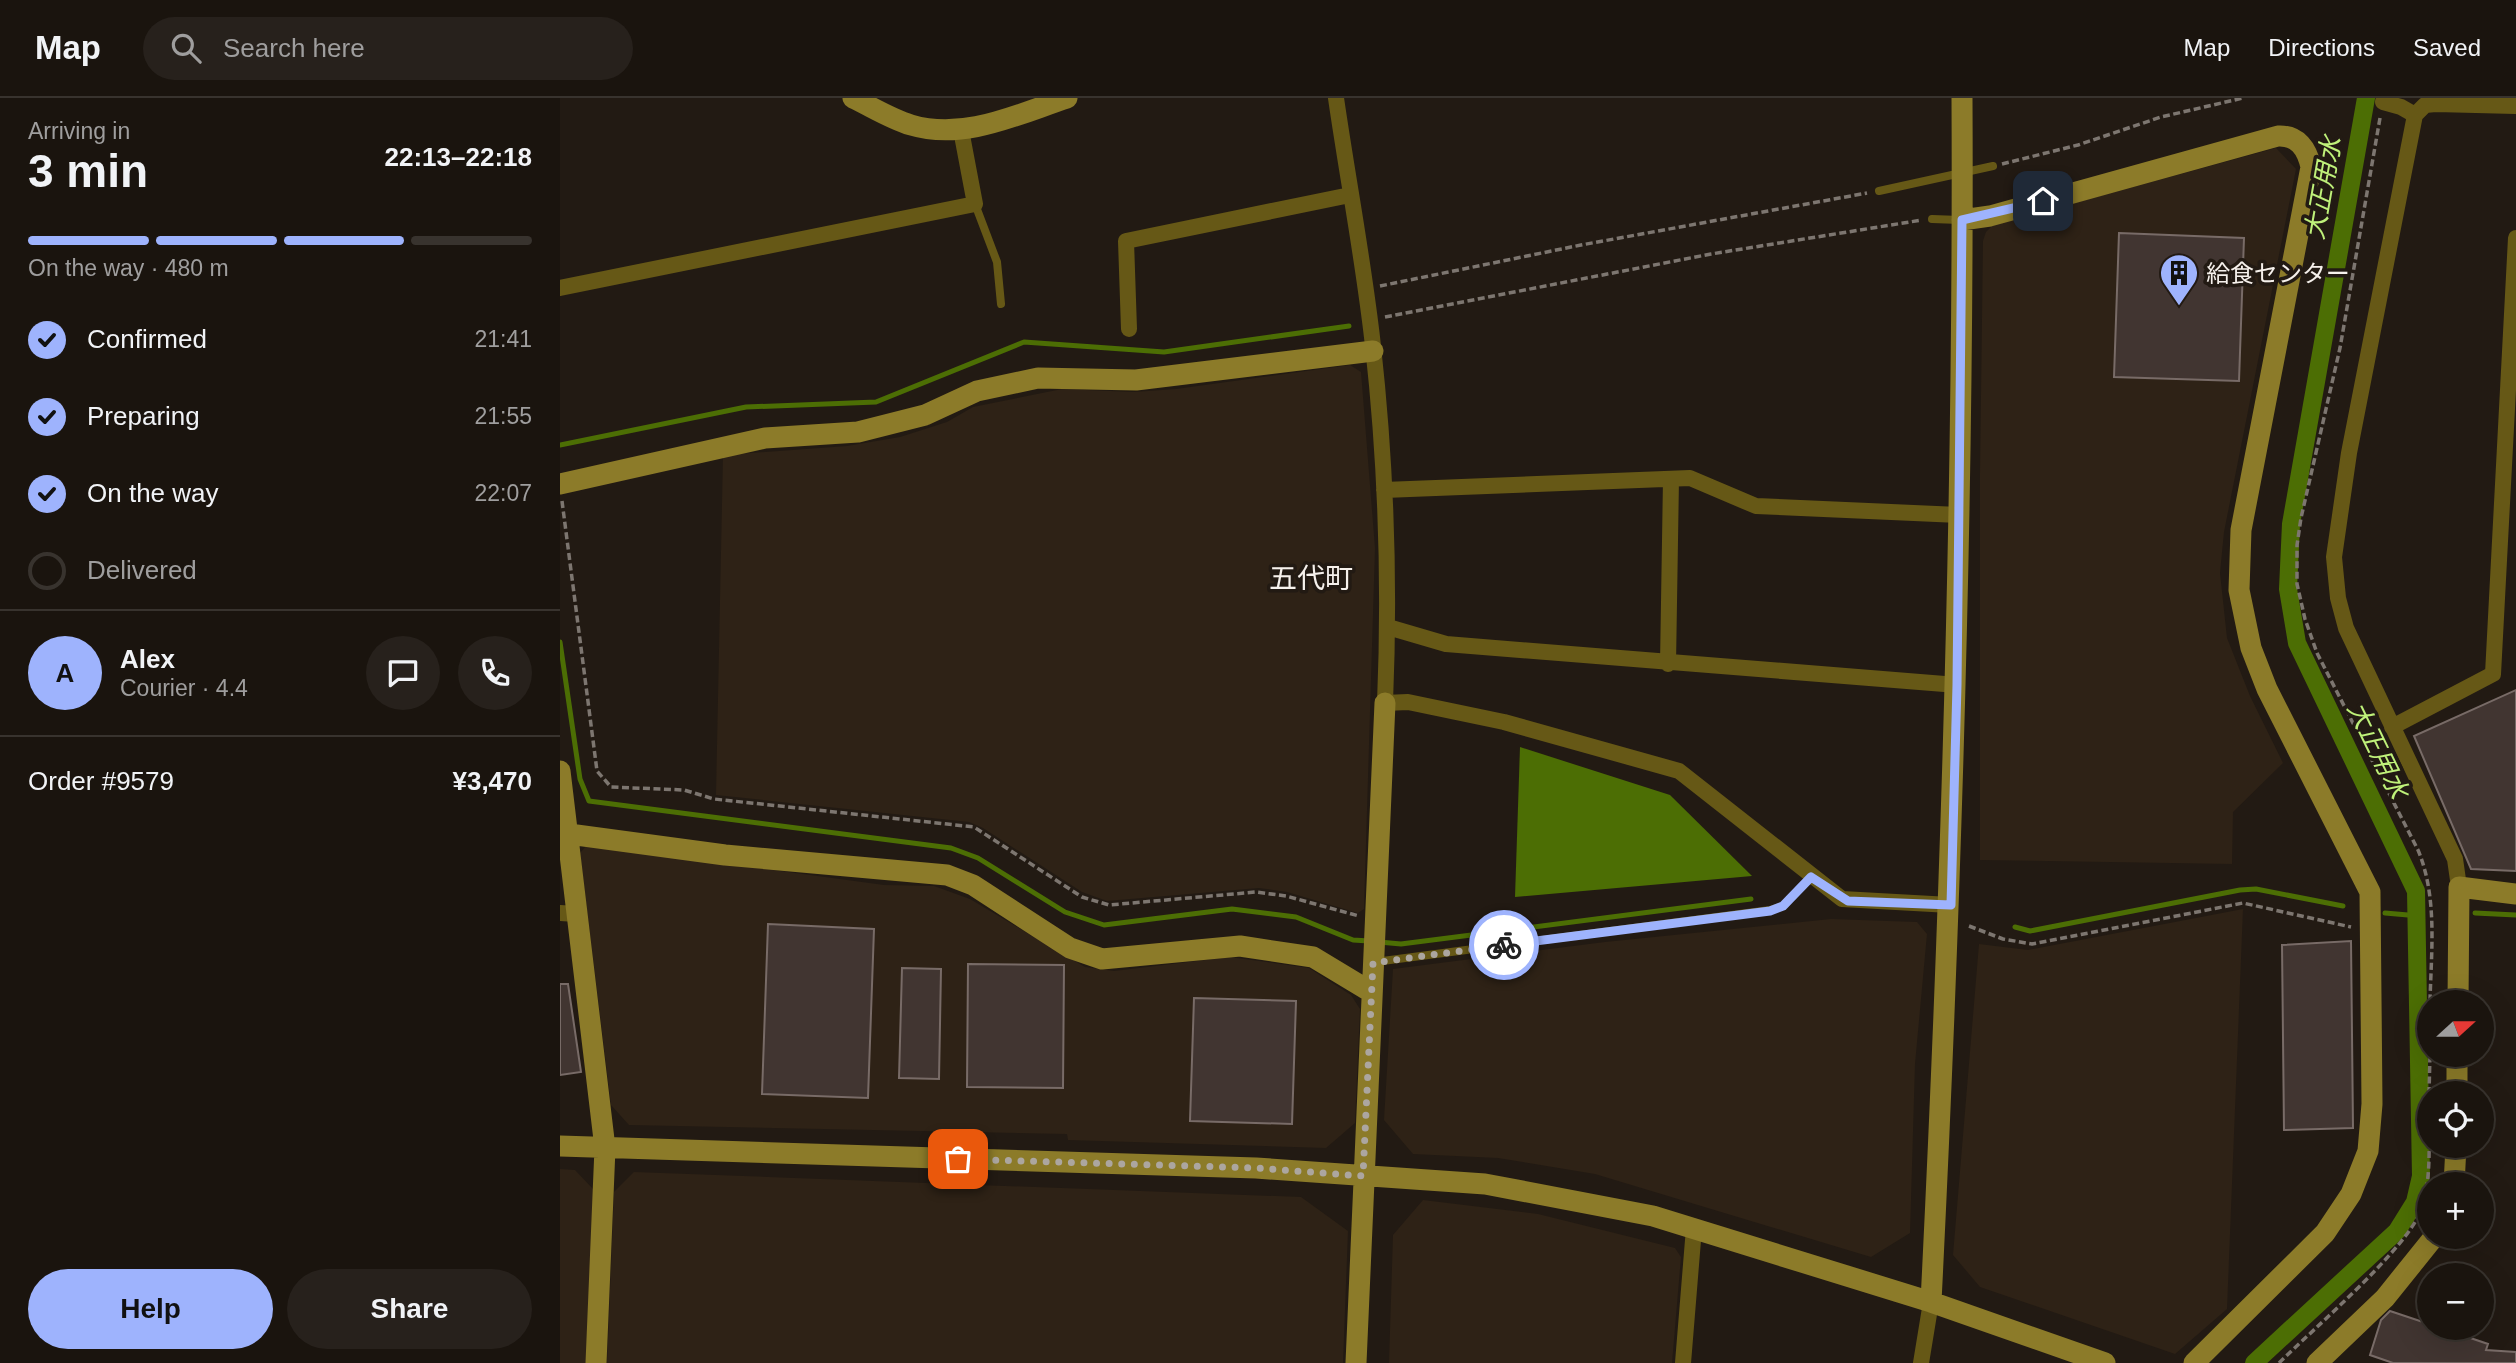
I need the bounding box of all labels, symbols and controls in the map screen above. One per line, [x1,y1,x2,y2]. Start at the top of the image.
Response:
search box [143,17,633,80]
text: Map [35,29,101,66]
icon: search [167,29,205,67]
text: Search here [223,33,365,63]
text: Map [2184,34,2230,61]
text: Directions [2268,34,2375,61]
text: Saved [2413,34,2481,61]
text: Arriving in [28,118,130,144]
water label: 大正用水 [2299,131,2347,242]
text: 22:13–22:18 [385,142,532,172]
text: 3 min [28,145,148,197]
pin [2013,171,2073,231]
icon: home [2024,182,2062,220]
building icon: 給食センター [2158,252,2200,307]
text: On the way · 480 m [28,255,229,281]
place label: 給食センター [2206,260,2350,287]
icon: check [28,321,66,359]
text: Confirmed [87,324,207,354]
text: 21:41 [474,326,532,352]
icon: check [28,398,66,436]
text: Preparing [87,401,200,431]
text: 21:55 [474,403,532,429]
icon: check [28,475,66,513]
text: On the way [87,478,219,508]
text: 22:07 [474,480,532,506]
text: Delivered [87,555,197,585]
district label: 五代町 [1269,563,1353,594]
button: chat [366,636,440,710]
button: phone [458,636,532,710]
text: Alex [120,644,175,674]
text: A [56,658,74,688]
text: Courier · 4.4 [120,675,248,701]
water label: 大正用水 [2342,697,2416,806]
text: Order #9579 [28,766,174,796]
text: ¥3,470 [452,766,532,796]
courier [1469,910,1539,980]
icon: bike [1485,926,1523,964]
north arrow [2417,990,2494,1068]
map controls [2417,990,2494,1340]
button: locate [2417,1081,2494,1158]
pin [928,1129,988,1189]
icon: bag [939,1140,977,1178]
button: + [2417,1172,2494,1249]
button: − [2417,1263,2494,1340]
button: Help [28,1269,273,1349]
button: Share [287,1269,532,1349]

